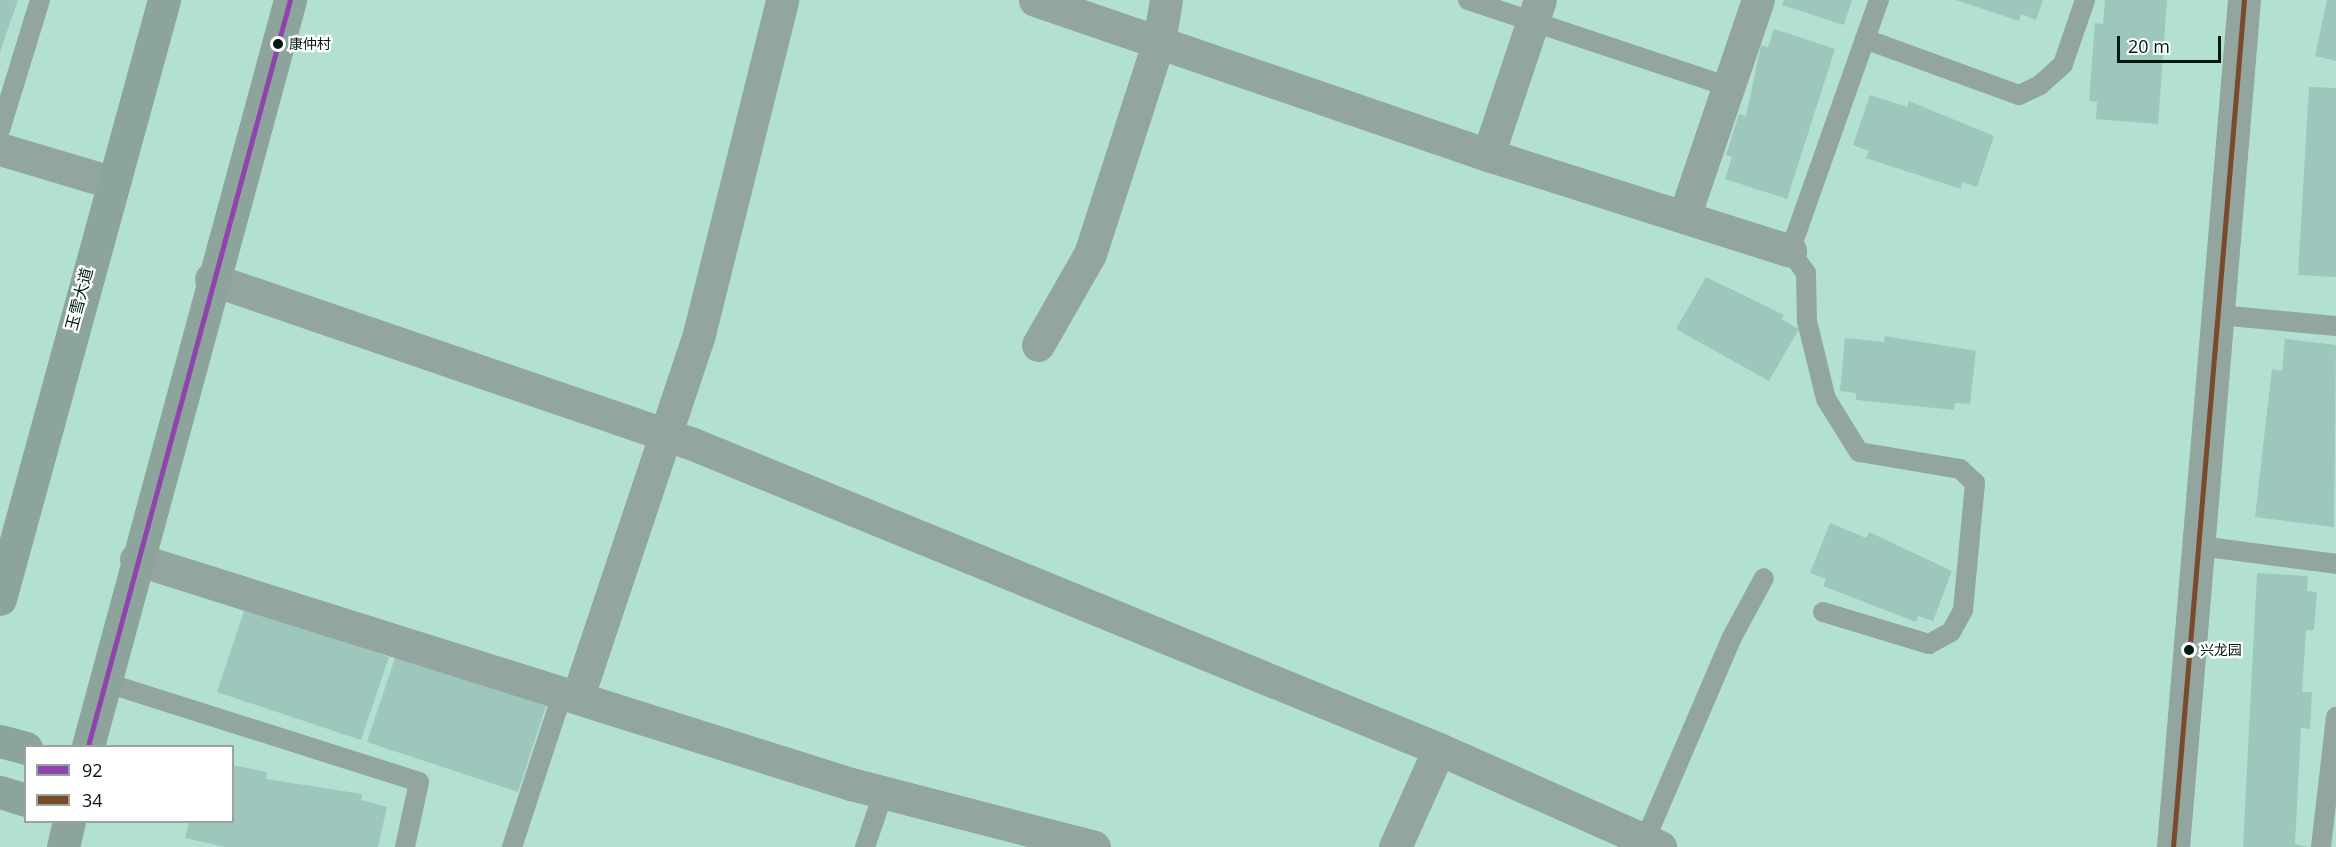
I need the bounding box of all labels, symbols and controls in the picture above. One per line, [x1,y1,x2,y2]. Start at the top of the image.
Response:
scale bar [2120,24,2224,62]
text: 20 m [2128,34,2170,58]
place label: 康仲村 [289,36,331,52]
marker: 康仲村 [272,38,284,50]
street label: 玉雪大道 [61,266,97,332]
place label: 兴龙园 [2200,642,2242,658]
marker: 兴龙园 [2183,644,2195,656]
legend [24,745,234,823]
text: 92 [82,758,103,782]
text: 34 [82,788,103,812]

